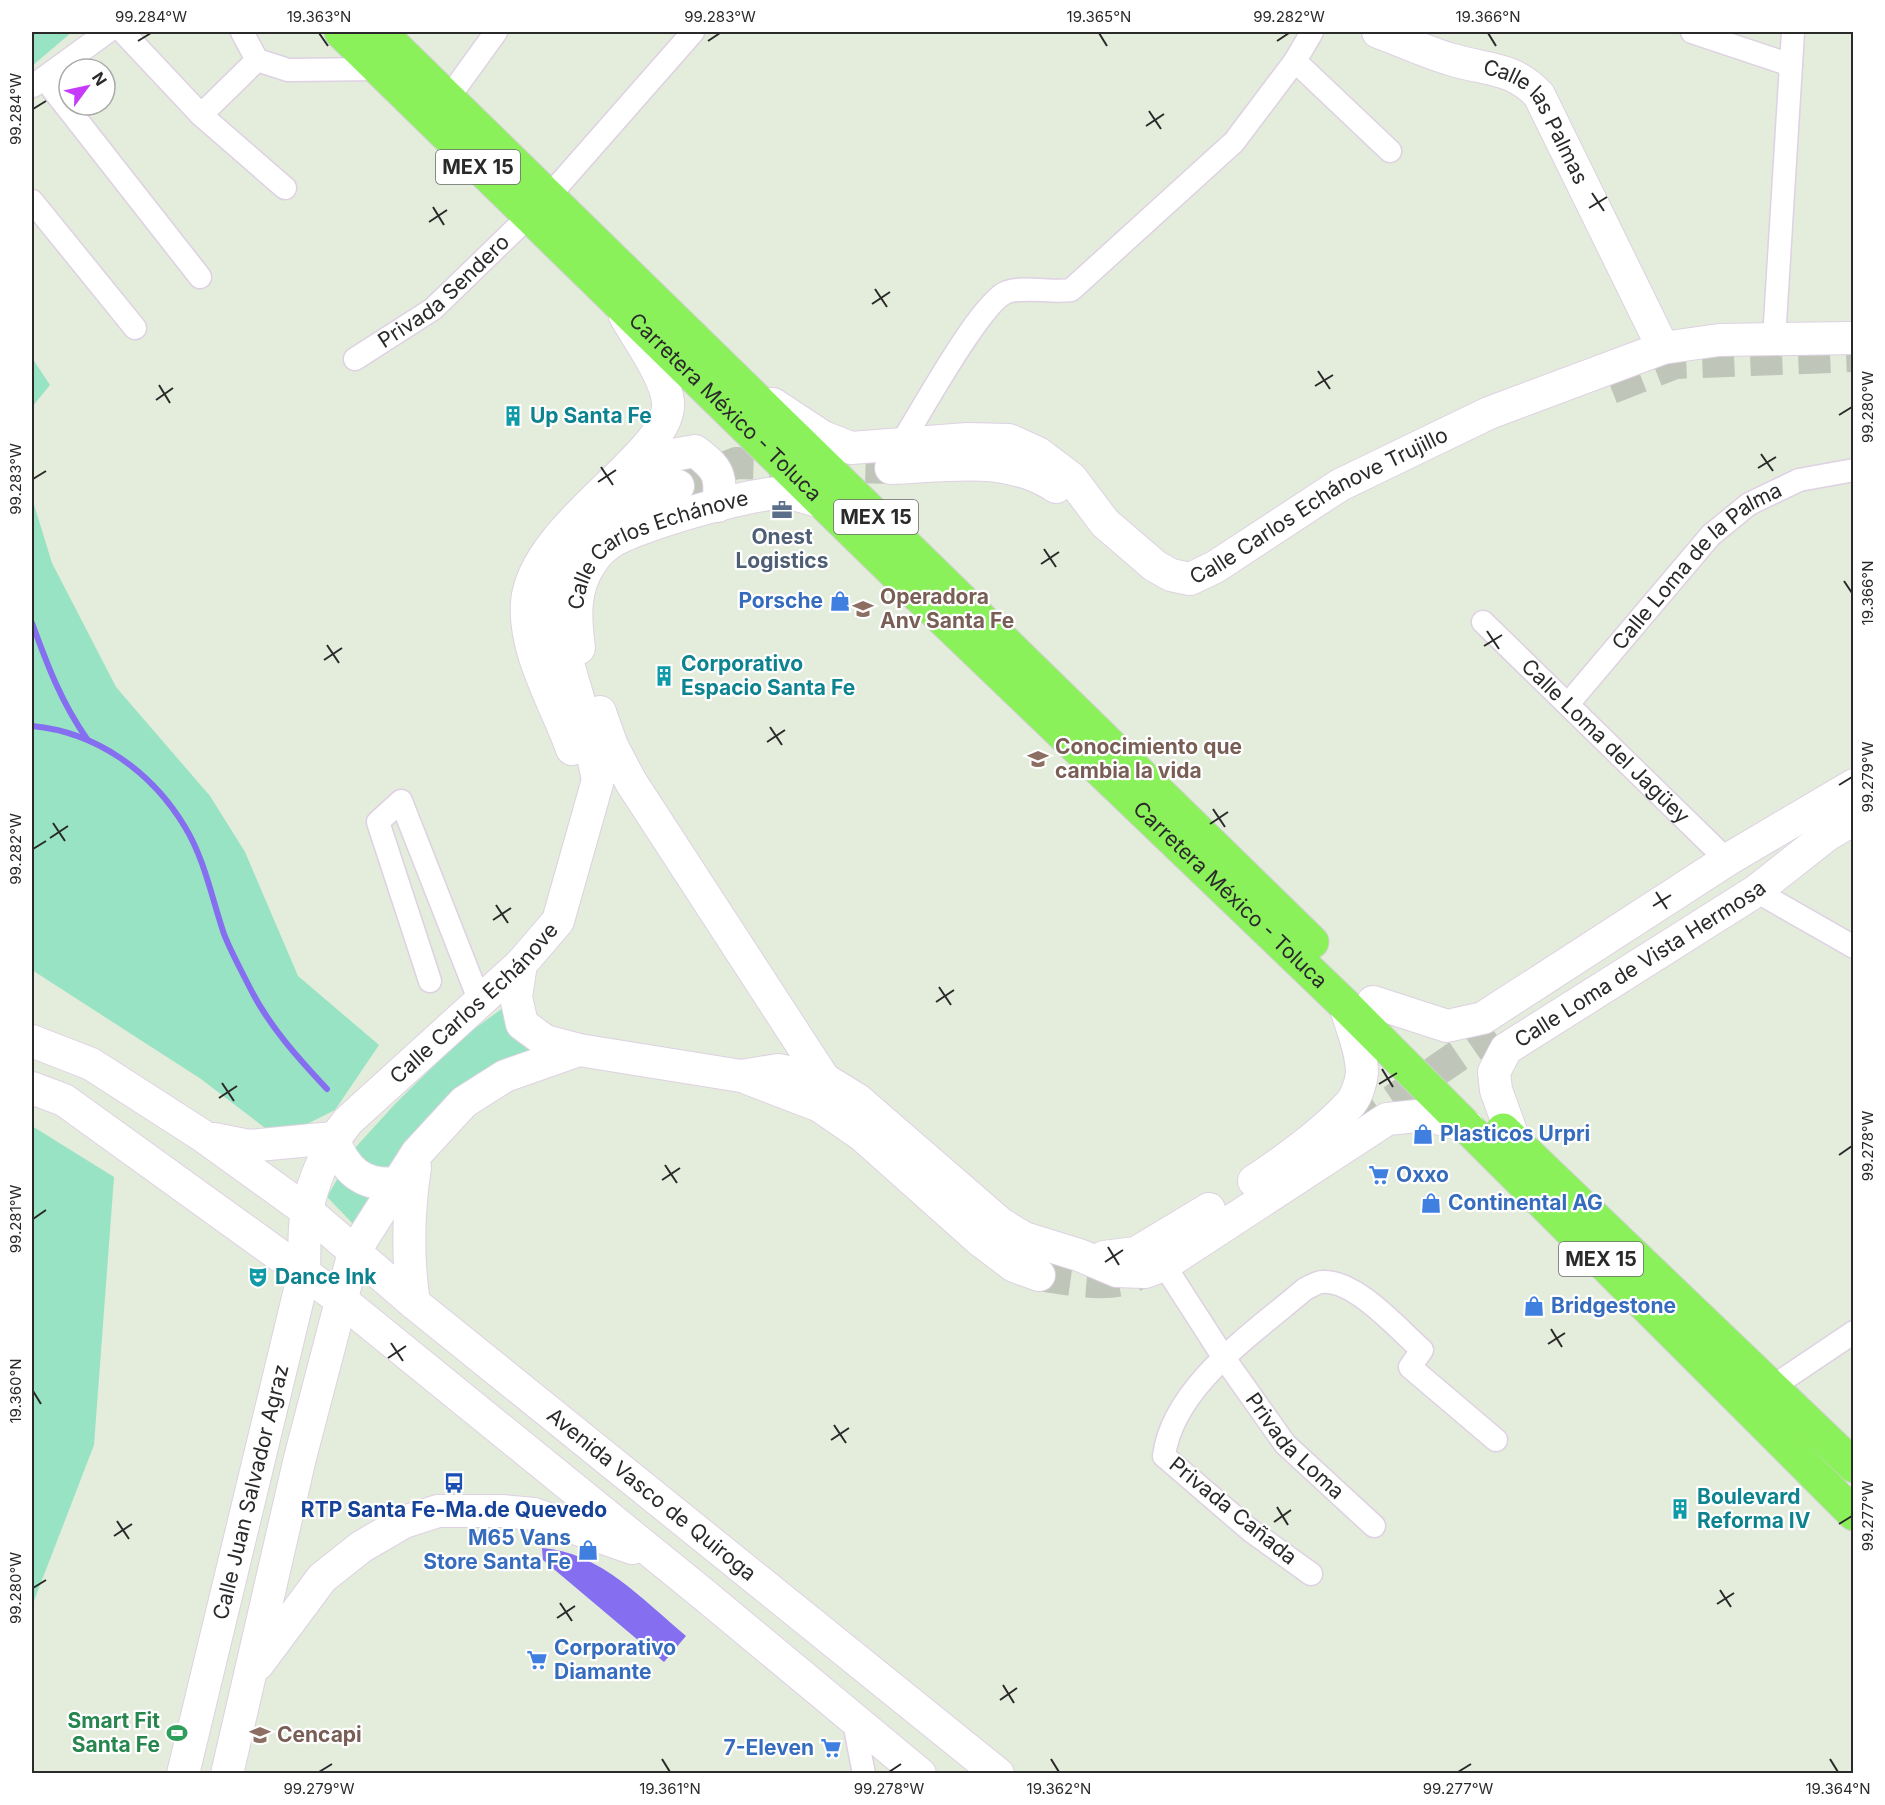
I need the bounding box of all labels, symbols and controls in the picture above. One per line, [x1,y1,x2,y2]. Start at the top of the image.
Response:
text: 99.284°W [115,7,187,26]
text: 19.363°N [287,7,351,26]
text: 99.283°W [684,7,756,26]
text: 19.365°N [1067,7,1131,26]
text: 99.282°W [1253,7,1325,26]
text: 19.366°N [1456,7,1520,26]
street label: Calle las Palmas [1481,54,1594,188]
north arrow [57,57,117,117]
text: N [88,68,111,89]
text: 99.284°W [6,73,25,145]
road number: MEX 15 [436,150,520,184]
street label: Privada Sendero [373,229,514,353]
street label: Carretera México - Toluca [624,307,827,506]
text: 99.280°W [1858,371,1877,443]
place label: Up Santa Fe [530,403,652,428]
building icon: Up Santa Fe [501,404,525,428]
street label: Calle Carlos Echánove Trujillo [1185,422,1452,589]
text: 99.283°W [6,443,25,515]
street label: Calle Loma de la Palma [1606,477,1786,655]
street label: Calle Carlos Echánove [563,485,751,611]
office icon: Onest Logistics [770,498,794,522]
road number: MEX 15 [834,500,918,534]
place label: Onest Logistics [736,524,828,573]
text: 19.366°N [1858,561,1877,625]
place label: Operadora Anv Santa Fe [880,584,1014,633]
place label: Porsche [738,588,823,613]
shop icon: Porsche [828,589,852,613]
school or university icon: Operadora Anv Santa Fe [851,597,875,621]
place label: Corporativo Espacio Santa Fe [681,651,855,700]
street label: Calle Loma del Jagüey [1517,654,1695,829]
building icon: Corporativo Espacio Santa Fe [652,664,676,688]
place label: Conocimiento que cambia la vida [1055,734,1242,783]
text: 99.279°W [1858,741,1877,812]
school or university icon: Conocimiento que cambia la vida [1026,747,1050,771]
street label: Carretera México - Toluca [1128,796,1333,993]
text: 99.282°W [6,813,25,885]
street label: Calle Loma de Vista Hermosa [1510,875,1771,1052]
street label: Calle Carlos Echánove [385,917,563,1089]
text: 99.278°W [1858,1110,1877,1181]
place label: Plasticos Urpri [1440,1121,1590,1146]
shop icon: Plasticos Urpri [1411,1122,1435,1146]
place label: Oxxo [1396,1162,1449,1187]
supermarket icon: Oxxo [1367,1163,1391,1187]
text: 99.281°W [6,1184,25,1253]
place label: Continental AG [1448,1190,1603,1215]
shop icon: Continental AG [1419,1191,1443,1215]
road number: MEX 15 [1559,1242,1643,1276]
place label: Dance Ink [275,1264,377,1289]
theatre icon: Dance Ink [246,1265,270,1289]
place label: Bridgestone [1551,1293,1676,1318]
shop icon: Bridgestone [1522,1294,1546,1318]
text: 19.360°N [6,1358,25,1424]
street label: Calle Juan Salvador Agraz [208,1362,293,1622]
street label: Privada Loma [1241,1388,1349,1504]
street label: Avenida Vasco de Quiroga [542,1403,761,1586]
street label: Privada Cañada [1165,1452,1302,1570]
bus stop icon: RTP Santa Fe-Ma.de Quevedo [442,1471,466,1495]
text: 99.277°W [1858,1480,1877,1551]
place label: Boulevard Reforma IV [1697,1484,1811,1533]
place label: RTP Santa Fe-Ma.de Quevedo [301,1497,607,1522]
building icon: Boulevard Reforma IV [1668,1497,1692,1521]
place label: M65 Vans Store Santa Fe [423,1525,571,1574]
shop icon: M65 Vans Store Santa Fe [576,1538,600,1562]
text: 99.280°W [6,1552,25,1624]
place label: Corporativo Diamante [554,1635,676,1684]
supermarket icon: Corporativo Diamante [525,1648,549,1672]
place label: Smart Fit Santa Fe [68,1708,160,1757]
sports icon: Smart Fit Santa Fe [165,1721,189,1745]
place label: Cencapi [277,1722,362,1747]
school or university icon: Cencapi [248,1723,272,1747]
place label: 7-Eleven [724,1735,814,1760]
supermarket icon: 7-Eleven [819,1736,843,1760]
text: 99.279°W [284,1779,355,1798]
text: 19.361°N [639,1779,701,1798]
text: 99.278°W [854,1779,925,1798]
text: 19.362°N [1027,1779,1091,1798]
text: 99.277°W [1423,1779,1494,1798]
text: 19.364°N [1805,1779,1871,1798]

